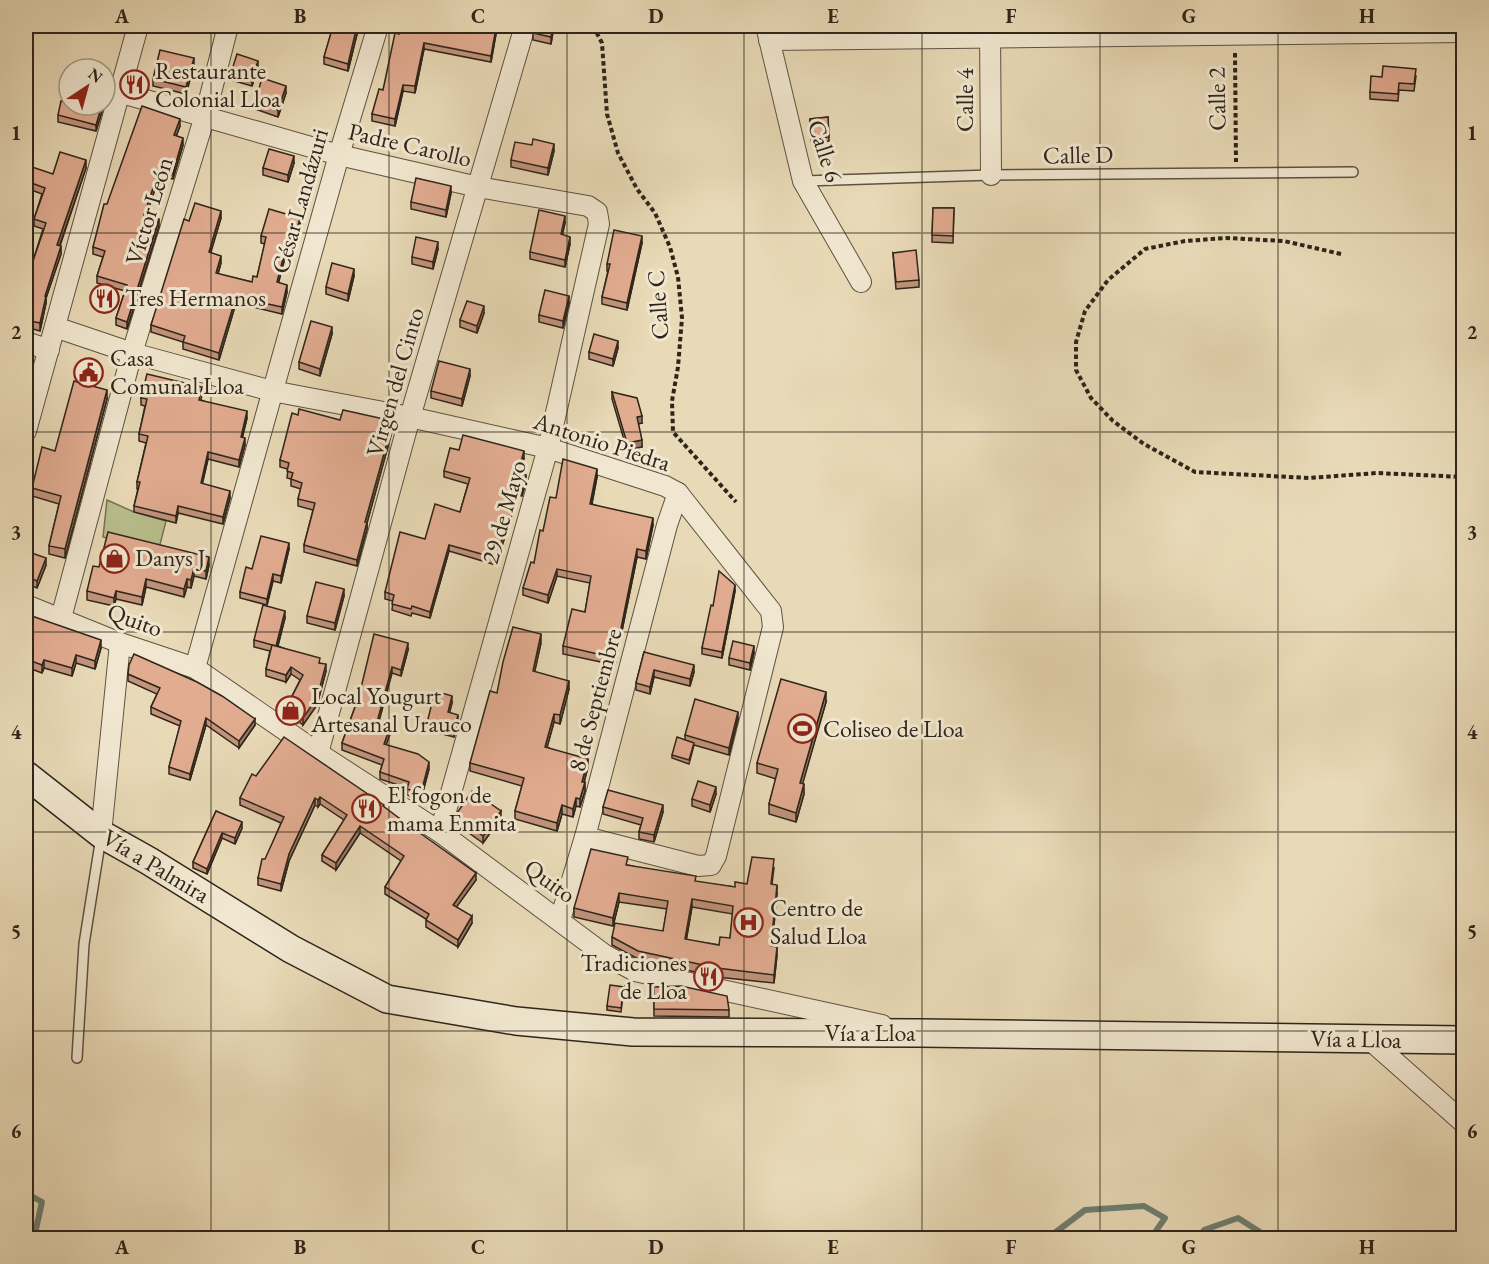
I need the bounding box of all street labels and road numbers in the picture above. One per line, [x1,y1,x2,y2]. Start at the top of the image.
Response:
street label: Calle 2 [1200,66,1233,131]
street label: Calle 4 [949,68,980,132]
street label: Padre Carollo [345,115,475,174]
street label: Calle 6 [801,116,850,186]
street label: César Landázuri [264,125,335,277]
street label: Calle D [1043,138,1113,171]
street label: Víctor León [117,153,180,269]
street label: Calle C [640,269,675,341]
street label: Virgen del Cinto [358,304,431,460]
street label: Antonio Piedra [529,405,675,478]
street label: 29 de Mayo [474,456,533,567]
street label: Quito [103,595,167,644]
street label: 8 de Septiembre [561,625,628,775]
street label: Vía a Palmira [97,821,216,910]
street label: Quito [518,852,582,910]
street label: Vía a Lloa [824,1017,916,1048]
street label: Vía a Lloa [1310,1022,1402,1055]

